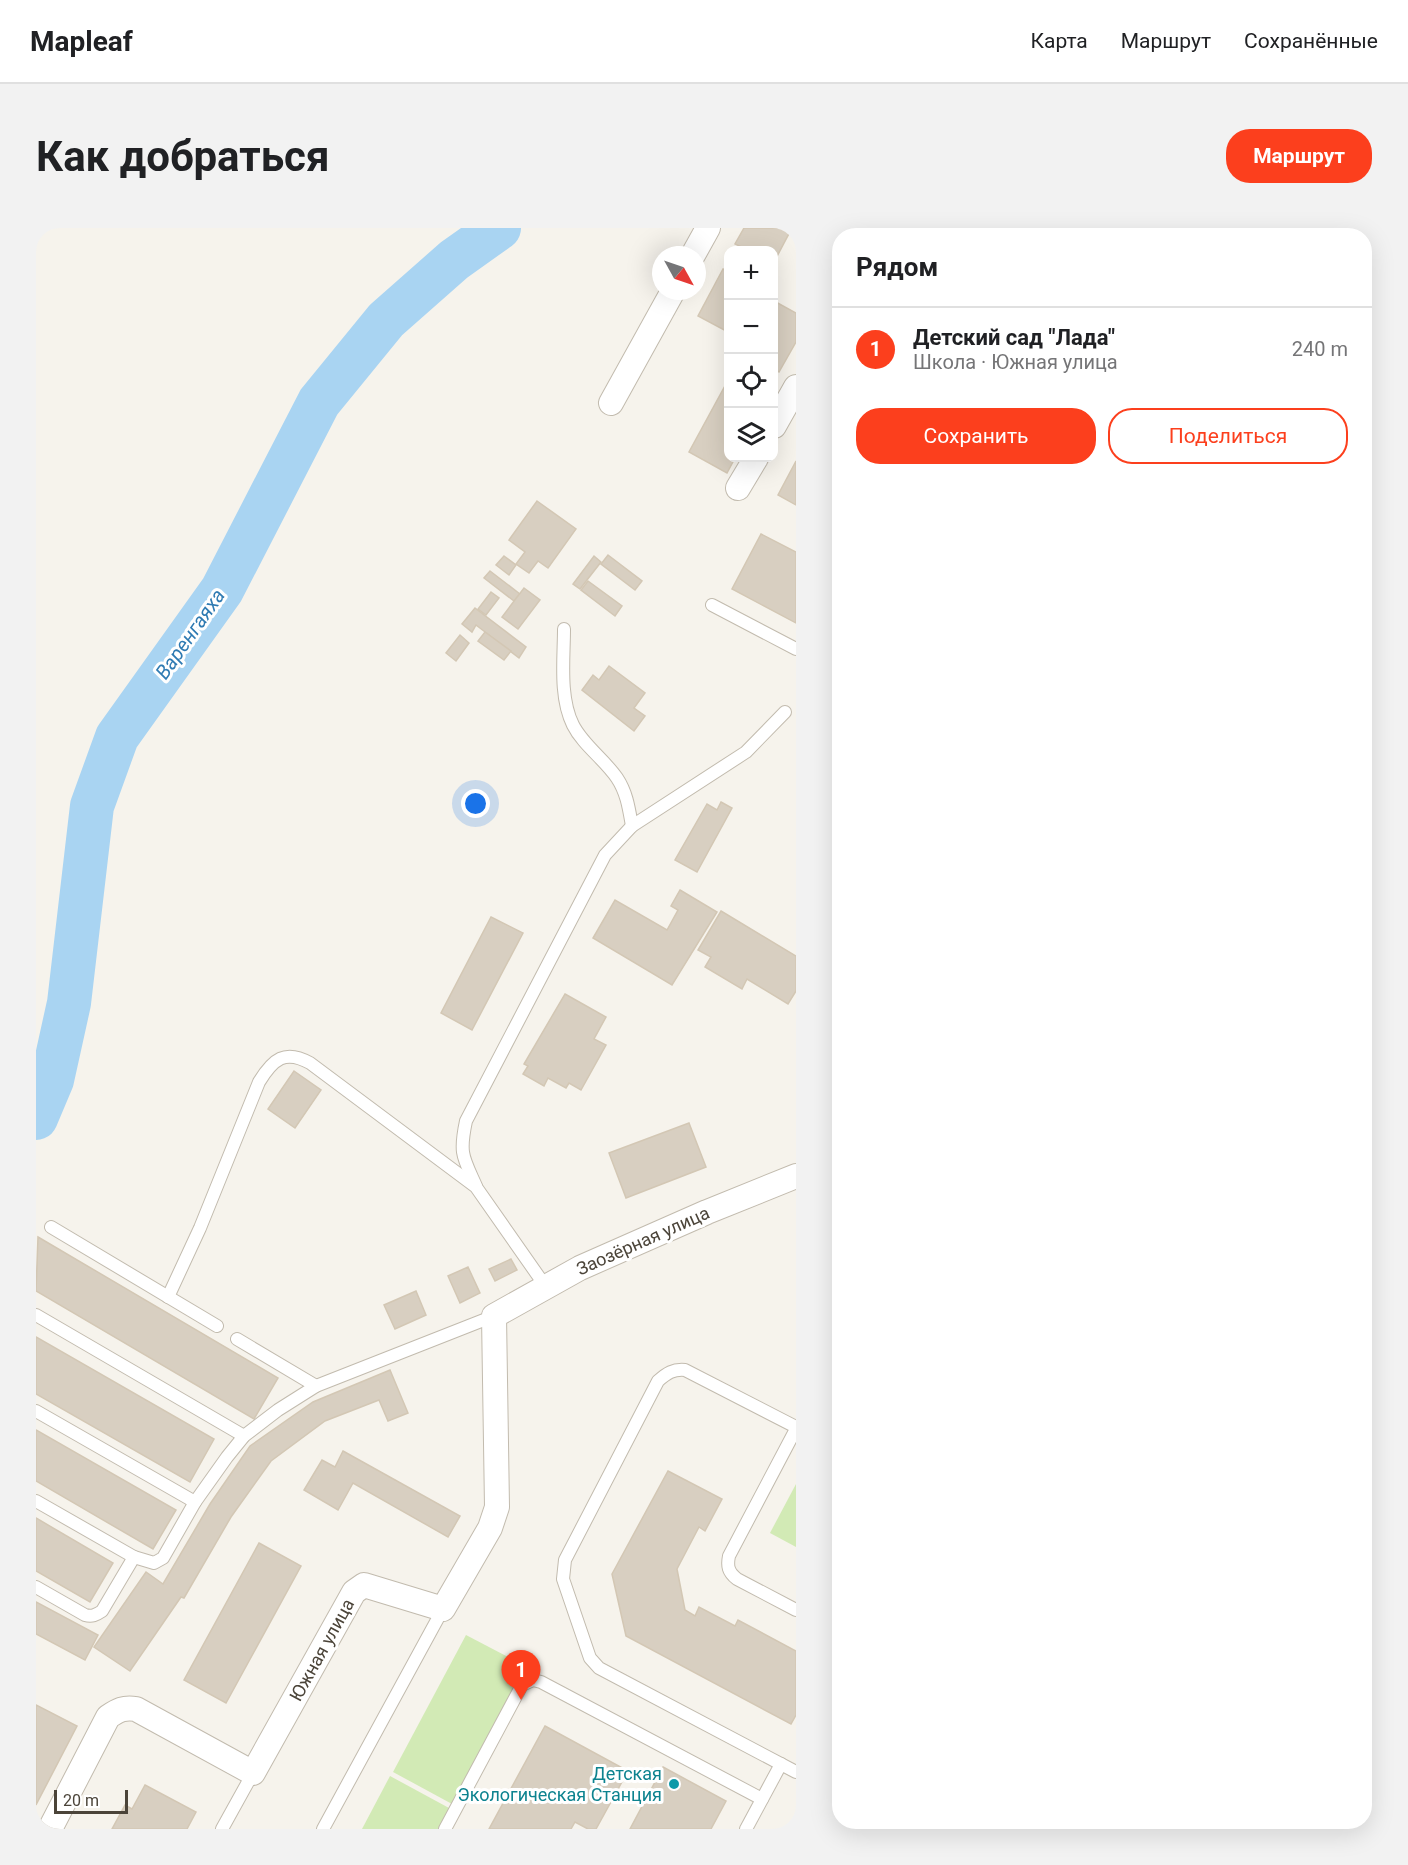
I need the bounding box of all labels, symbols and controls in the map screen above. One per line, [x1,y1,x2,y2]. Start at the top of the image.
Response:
text: Mapleaf [30,25,133,58]
text: Карта [1031,29,1088,53]
text: Маршрут [1121,29,1211,53]
text: Сохранённые [1244,29,1378,53]
button: Маршрут [1226,129,1372,183]
text: Как добраться [36,132,330,181]
north arrow [652,246,706,300]
map controls [724,246,778,462]
button: + [724,246,778,300]
text: Рядом [856,252,938,282]
button: − [724,300,778,354]
text: Детский сад "Лада" [913,325,1115,350]
text: 1 [870,337,881,361]
text: 240 m [1292,337,1348,361]
text: Школа · Южная улица [913,350,1118,374]
button: locate [724,354,778,408]
button: layers [724,408,778,462]
button: Сохранить [856,408,1096,464]
button: Поделиться [1108,408,1348,464]
water label: Варенгаяха [150,584,230,684]
your location [461,789,490,818]
street label: Заозёрная улица [573,1202,713,1279]
street label: Южная улица [285,1595,358,1705]
pin: 1 [502,1650,540,1700]
place label: Детская Экологическая Станция [458,1763,662,1805]
marker: Детская Экологическая Станция [667,1777,681,1791]
scale bar [54,1787,128,1814]
text: 20 m [63,1791,99,1810]

